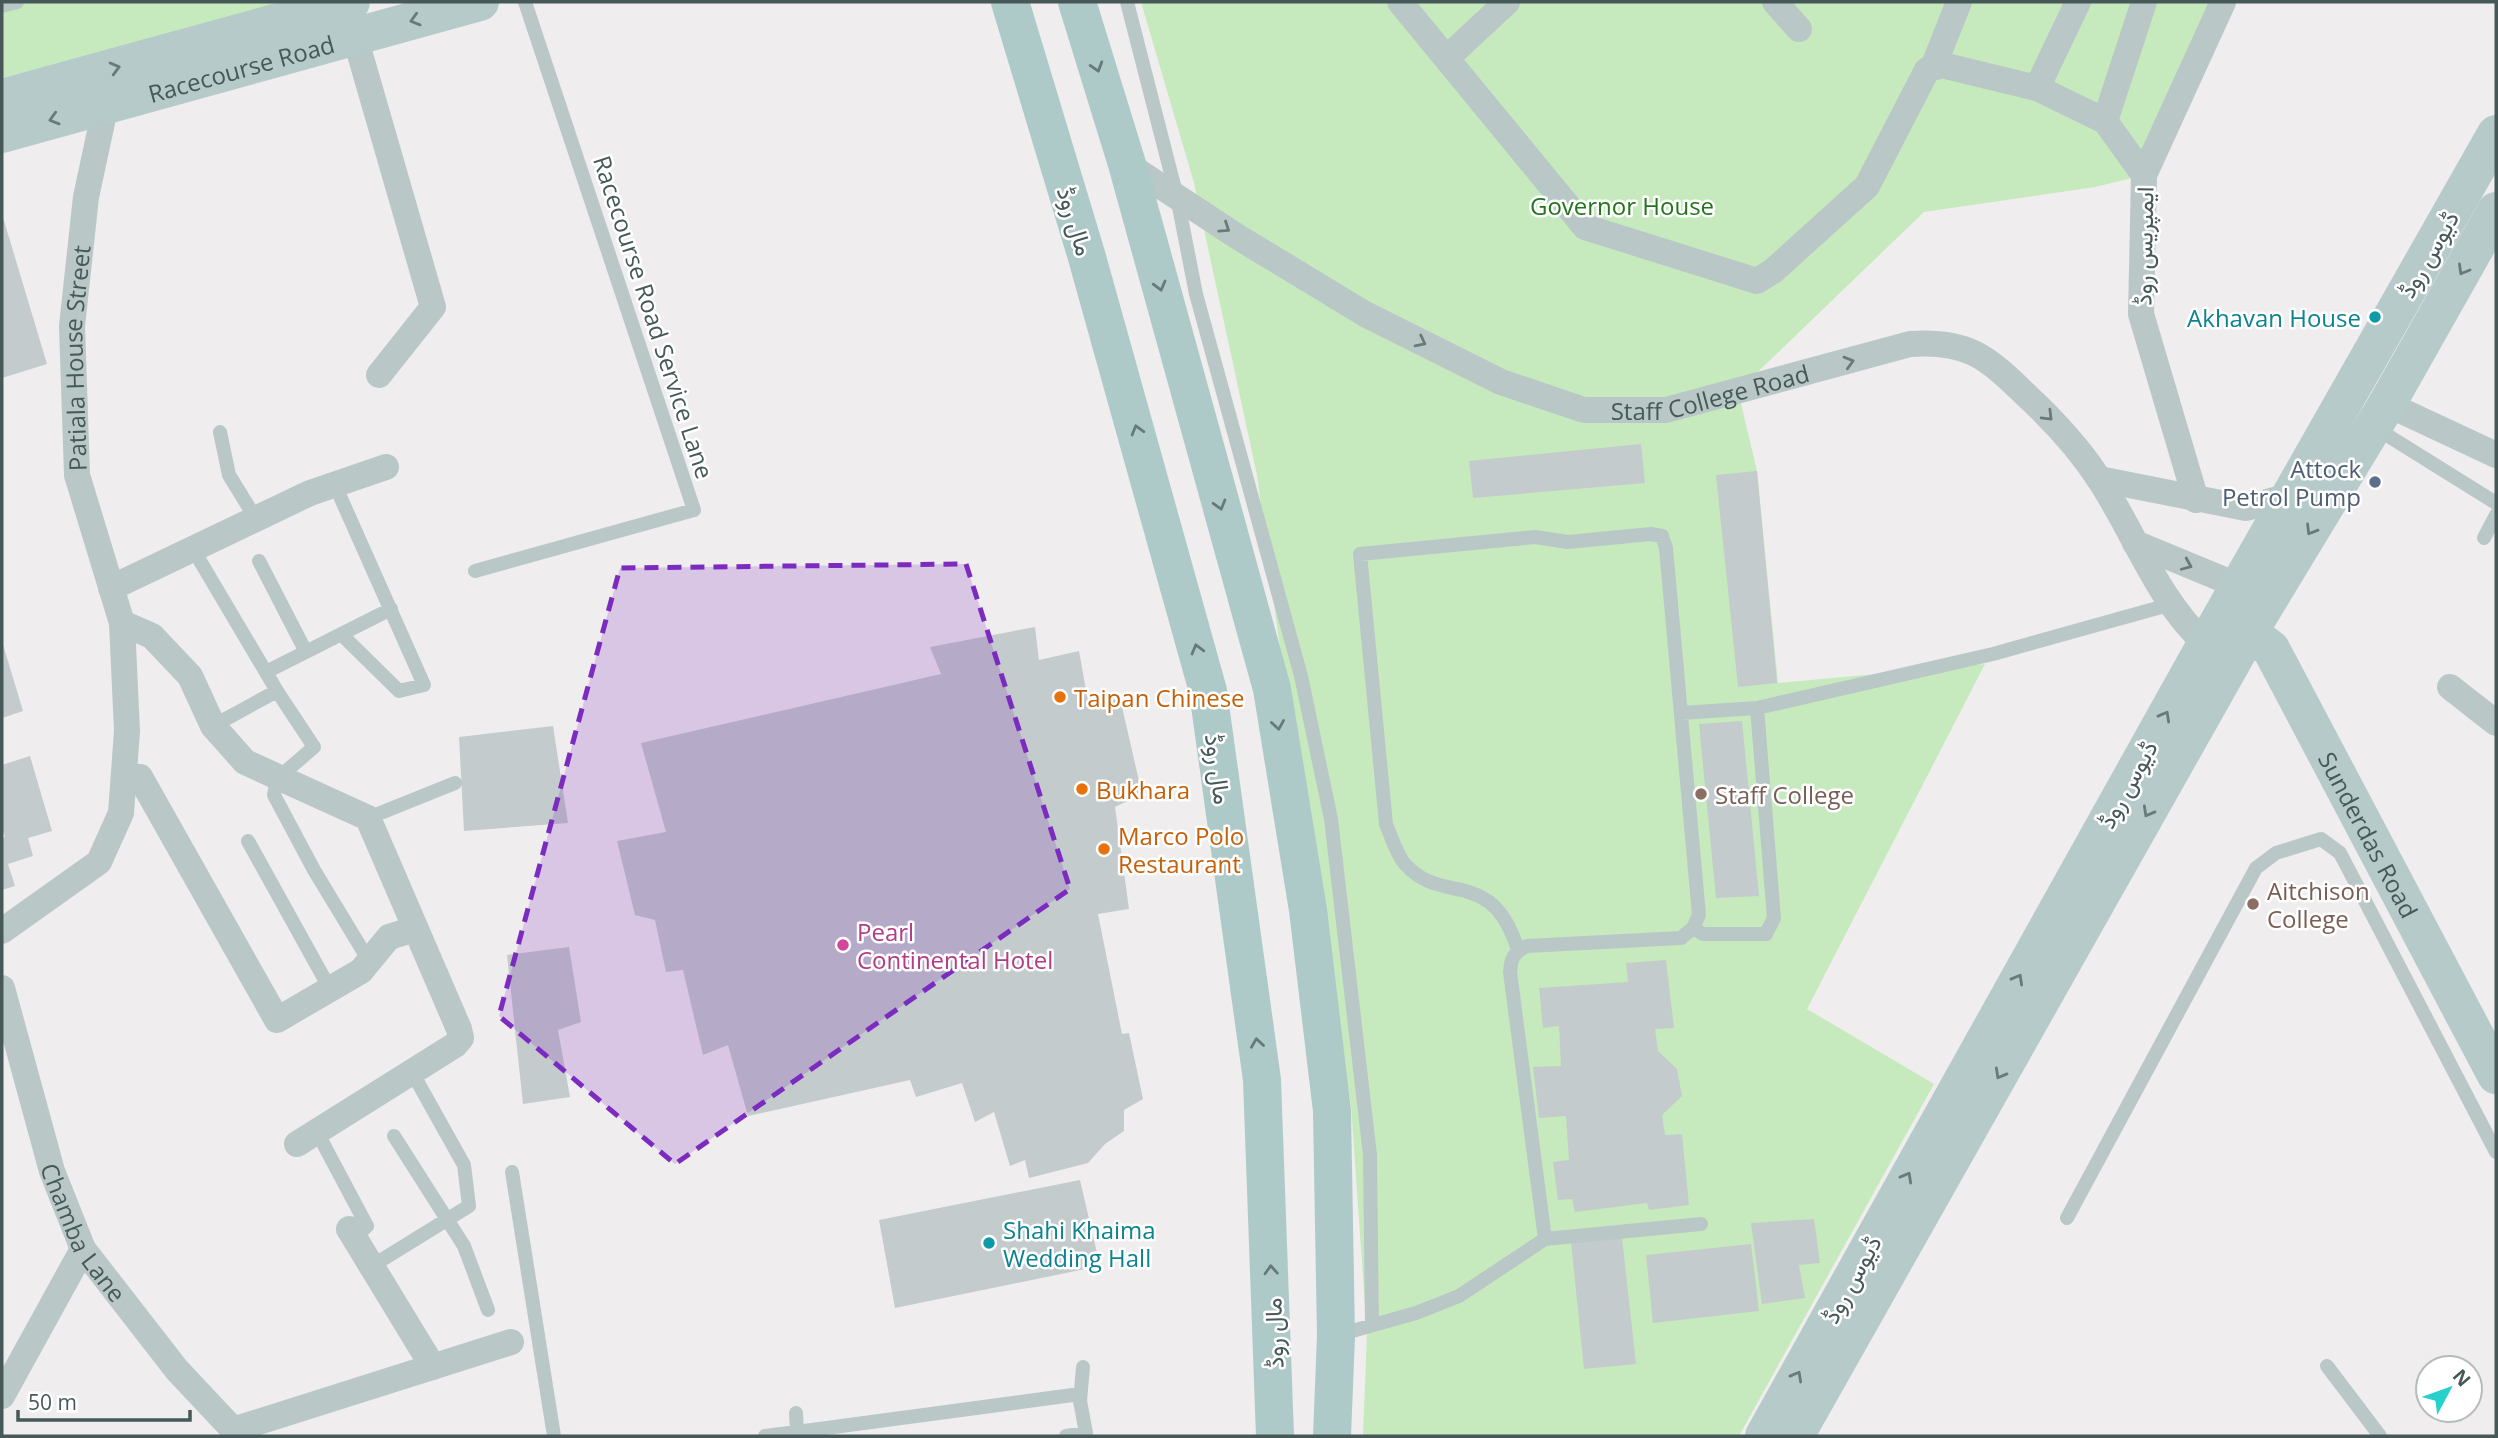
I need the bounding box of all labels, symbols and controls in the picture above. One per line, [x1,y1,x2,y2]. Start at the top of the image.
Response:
one-way arrow [409,12,421,27]
street label: Racecourse Road [144,27,338,109]
one-way arrow [109,61,121,76]
one-way arrow [1089,61,1104,73]
one-way arrow [48,111,60,126]
street label: Racecourse Road Service Lane [586,151,722,483]
street label: مال روڈ [1050,182,1102,260]
street label: ایمپریس روڈ [2125,186,2162,306]
park label: Governor House [1530,189,1714,222]
street label: ڈیوس روڈ [2390,204,2466,304]
one-way arrow [1217,220,1230,232]
street label: Patiala House Street [55,243,97,472]
one-way arrow [2458,263,2471,276]
one-way arrow [1152,280,1166,292]
place label: Akhavan House [2187,301,2361,334]
marker: Akhavan House [2367,309,2383,325]
one-way arrow [1414,334,1427,348]
one-way arrow [1843,355,1855,370]
street label: Staff College Road [1611,356,1813,427]
one-way arrow [2040,408,2053,421]
one-way arrow [1130,424,1145,436]
place label: Attock Petrol Pump [2222,452,2361,513]
marker: Attock Petrol Pump [2367,474,2383,490]
one-way arrow [1211,499,1226,511]
one-way arrow [2306,522,2319,535]
one-way arrow [2180,556,2192,570]
one-way arrow [1191,643,1205,655]
place label: Taipan Chinese [1074,681,1245,714]
marker: Taipan Chinese [1052,689,1068,705]
one-way arrow [2157,711,2170,723]
one-way arrow [1270,719,1285,731]
street label: مال روڈ [1198,732,1240,806]
street label: ڈیوس روڈ [2089,734,2165,834]
street label: Sunderdas Road [2312,746,2426,923]
place label: Bukhara [1096,773,1190,806]
place label: Staff College [1715,778,1854,811]
marker: Bukhara [1074,781,1090,797]
marker: Staff College [1693,786,1709,802]
one-way arrow [2143,804,2156,817]
place label: Marco Polo Restaurant [1118,819,1244,880]
marker: Marco Polo Restaurant [1096,841,1112,857]
place label: Aitchison College [2267,874,2370,935]
marker: Aitchison College [2245,896,2261,912]
place label: Pearl Continental Hotel [857,915,1053,976]
marker: Pearl Continental Hotel [835,937,851,953]
one-way arrow [2010,973,2023,986]
one-way arrow [1250,1037,1265,1049]
one-way arrow [1995,1067,2008,1079]
street label: Chamba Lane [34,1159,134,1308]
one-way arrow [1899,1172,1912,1185]
place label: Shahi Khaima Wedding Hall [1003,1213,1156,1274]
street label: ڈیوس روڈ [1813,1229,1889,1329]
marker: Shahi Khaima Wedding Hall [981,1235,997,1251]
one-way arrow [1263,1264,1278,1275]
street label: مال روڈ [1255,1297,1291,1369]
north arrow [2414,1354,2484,1424]
text: N [2447,1363,2477,1392]
one-way arrow [1789,1371,1802,1384]
scale bar [18,1378,189,1422]
text: 50 m [28,1388,77,1416]

